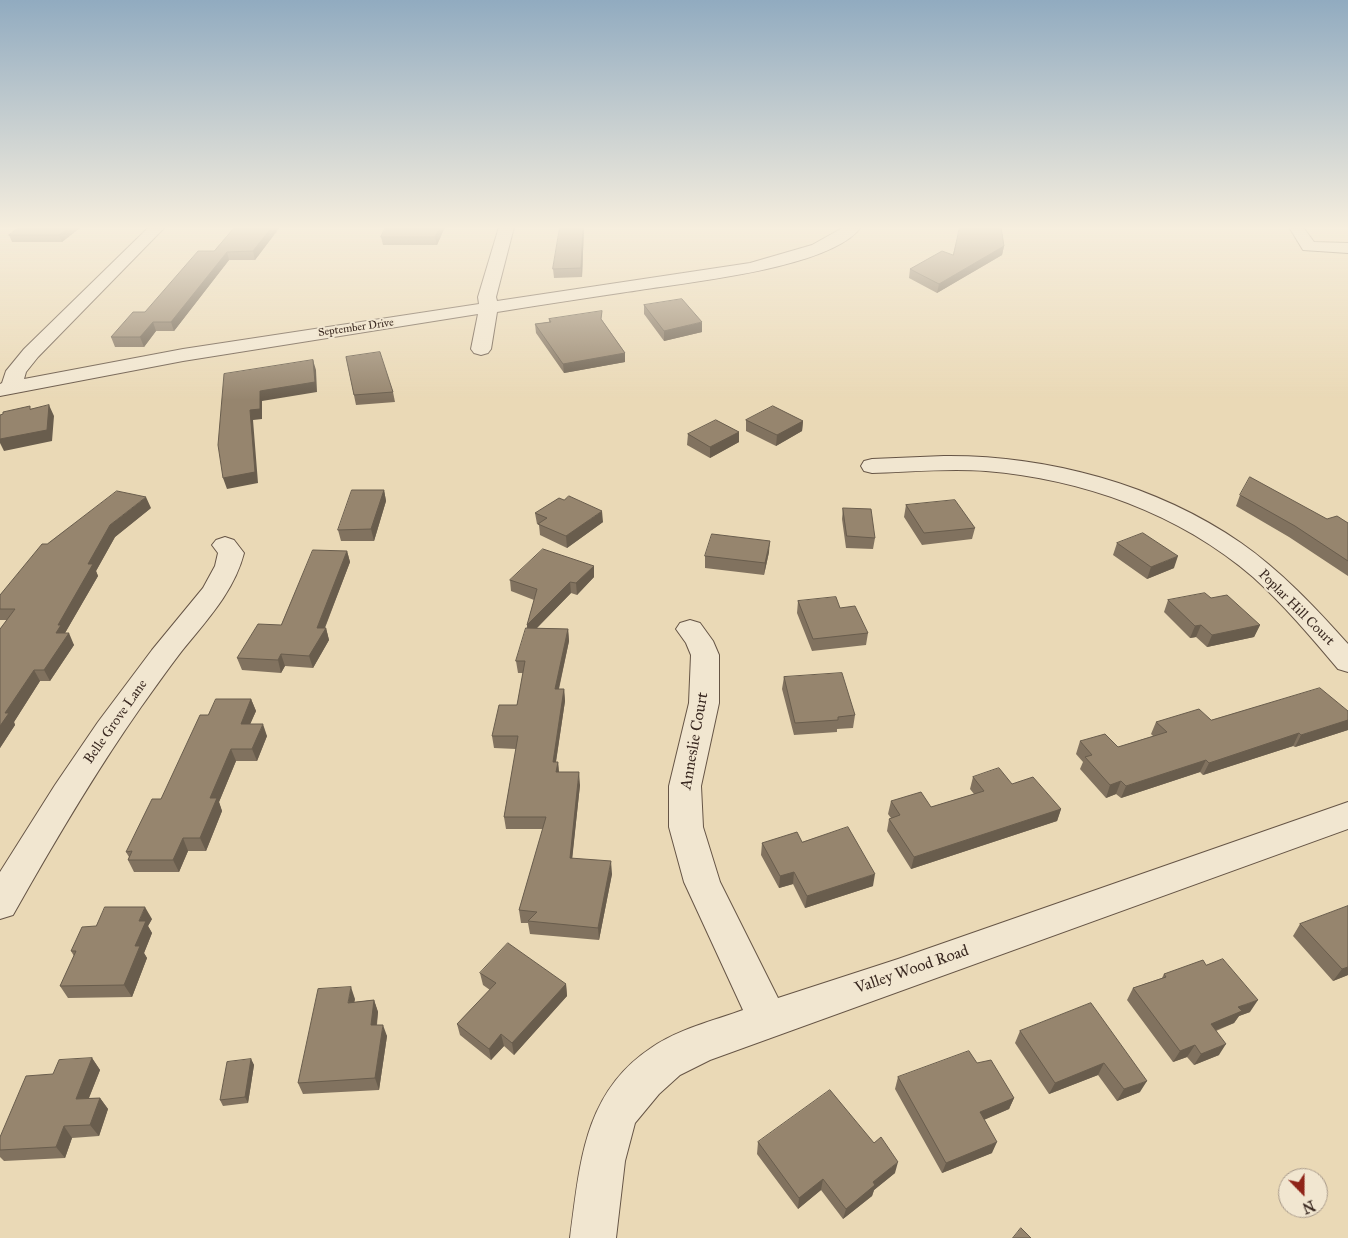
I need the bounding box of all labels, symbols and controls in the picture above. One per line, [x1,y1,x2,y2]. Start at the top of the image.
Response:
street label: September Drive [317,316,395,340]
street label: Poplar Hill Court [1254,566,1338,650]
street label: Belle Grove Lane [81,677,151,767]
street label: Anneslie Court [677,691,713,791]
street label: Valley Wood Road [853,942,971,998]
north arrow [1278,1168,1328,1218]
text: N [1300,1196,1317,1217]

